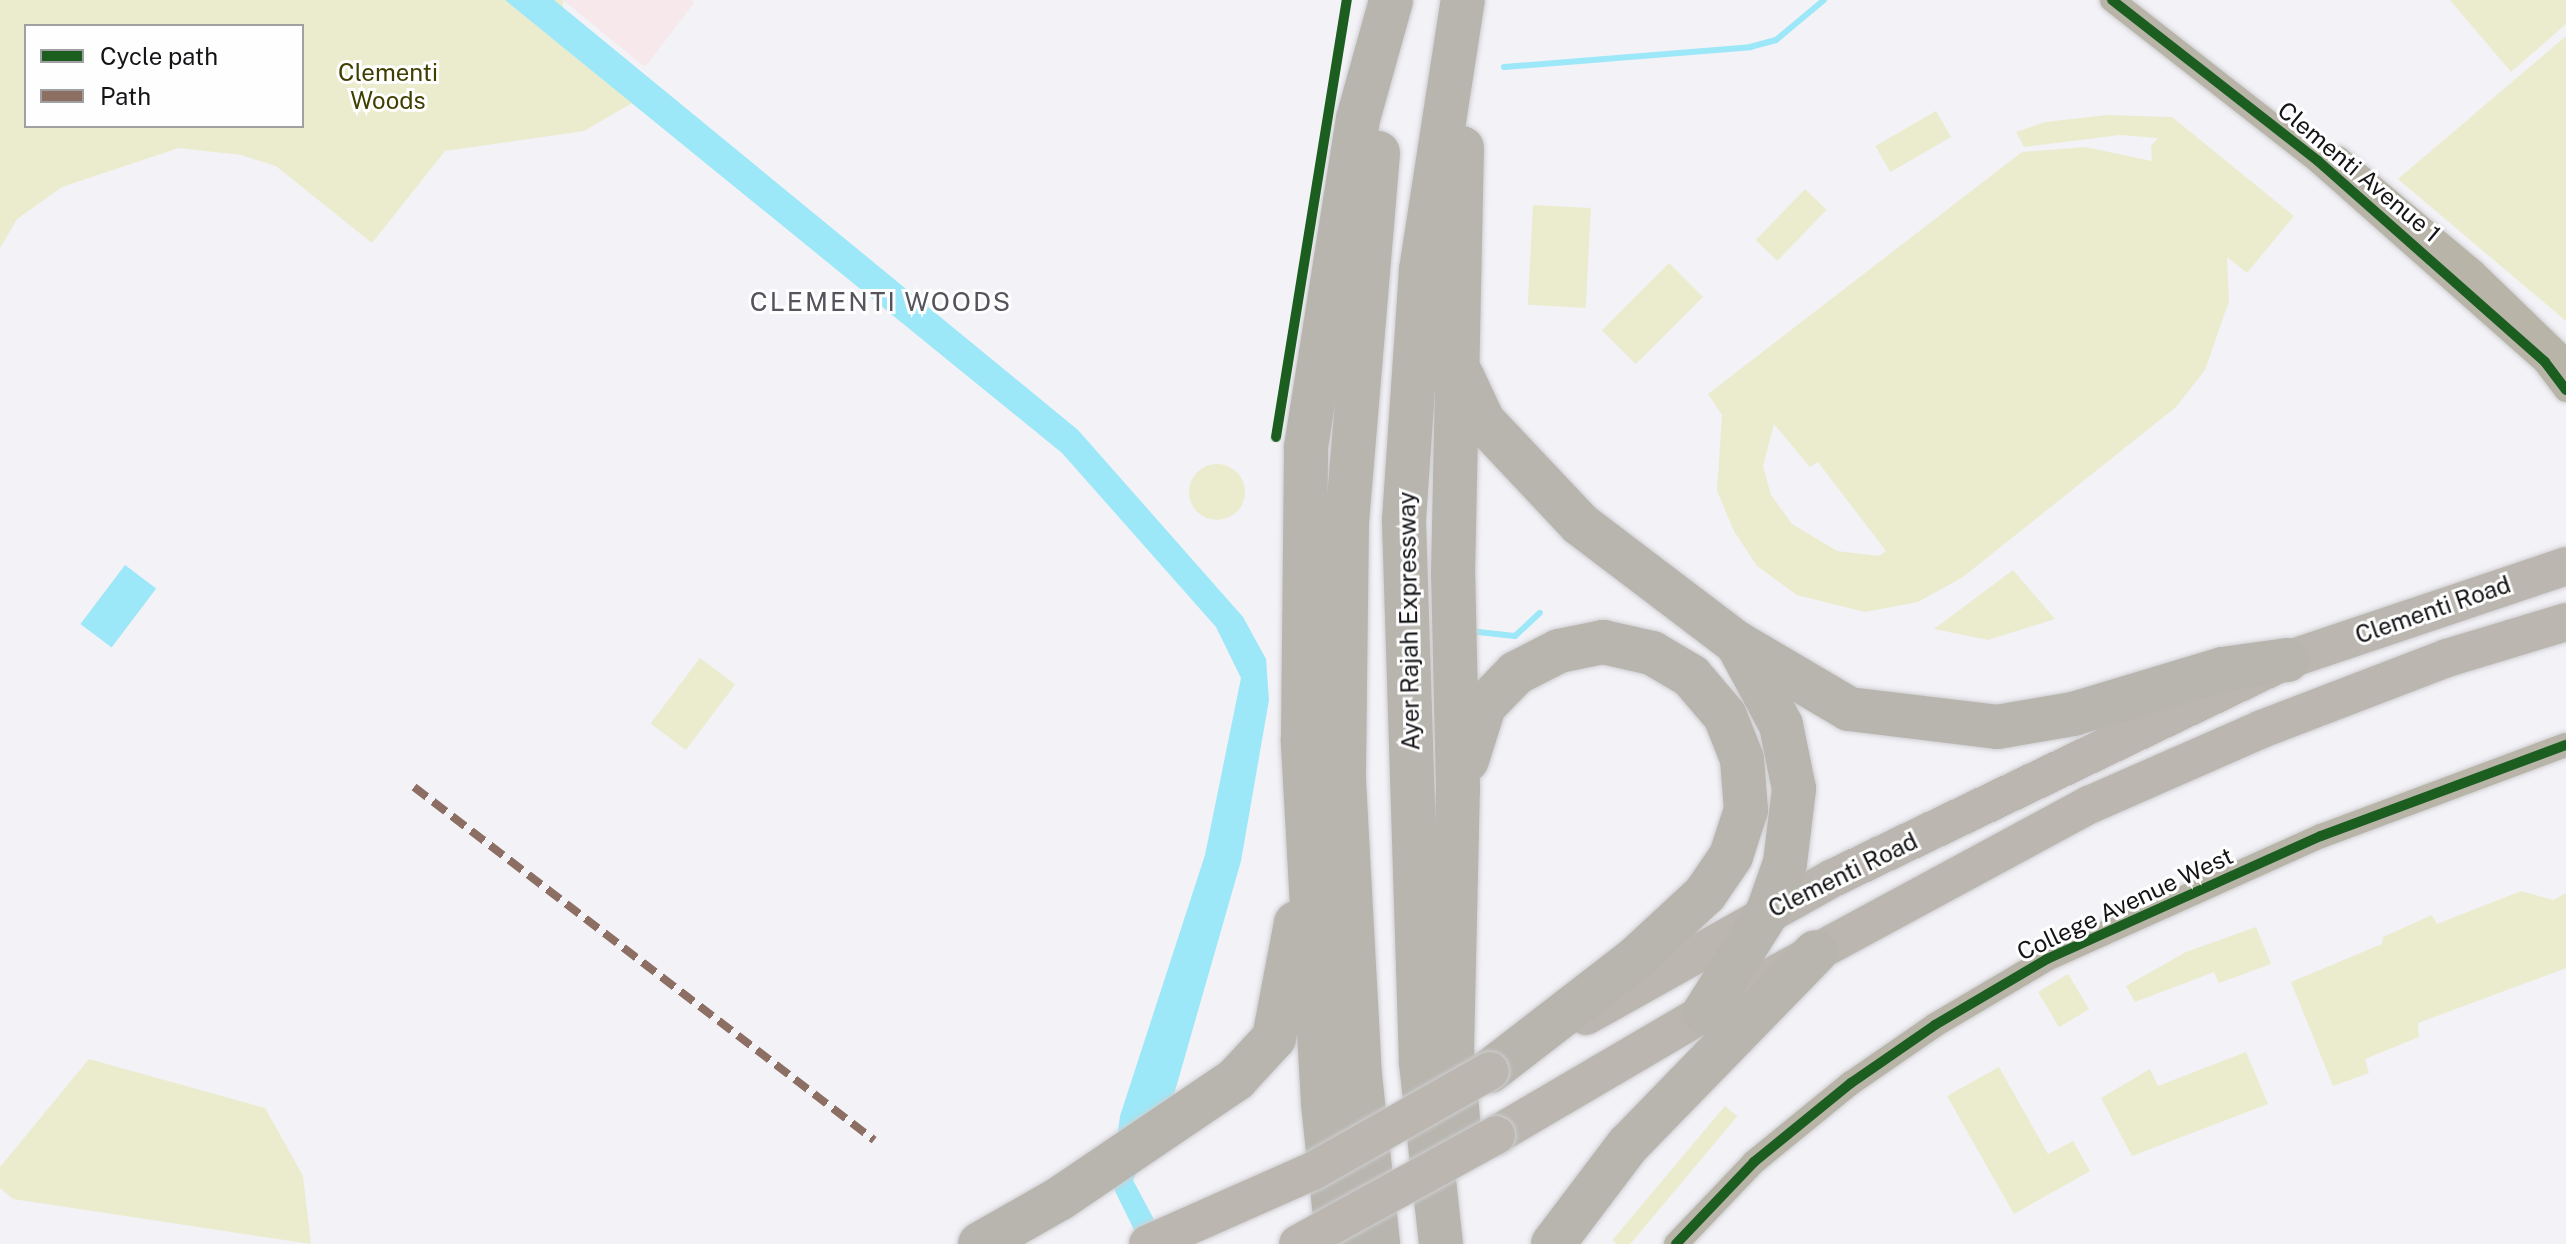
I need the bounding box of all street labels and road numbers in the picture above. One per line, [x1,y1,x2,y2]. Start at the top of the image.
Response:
street label: Clementi Avenue 1 [2272,96,2446,248]
street label: Ayer Rajah Expressway [1392,491,1426,751]
street label: Clementi Road [2352,570,2514,650]
street label: Clementi Road [1764,826,1922,924]
street label: College Avenue West [2012,841,2238,967]

